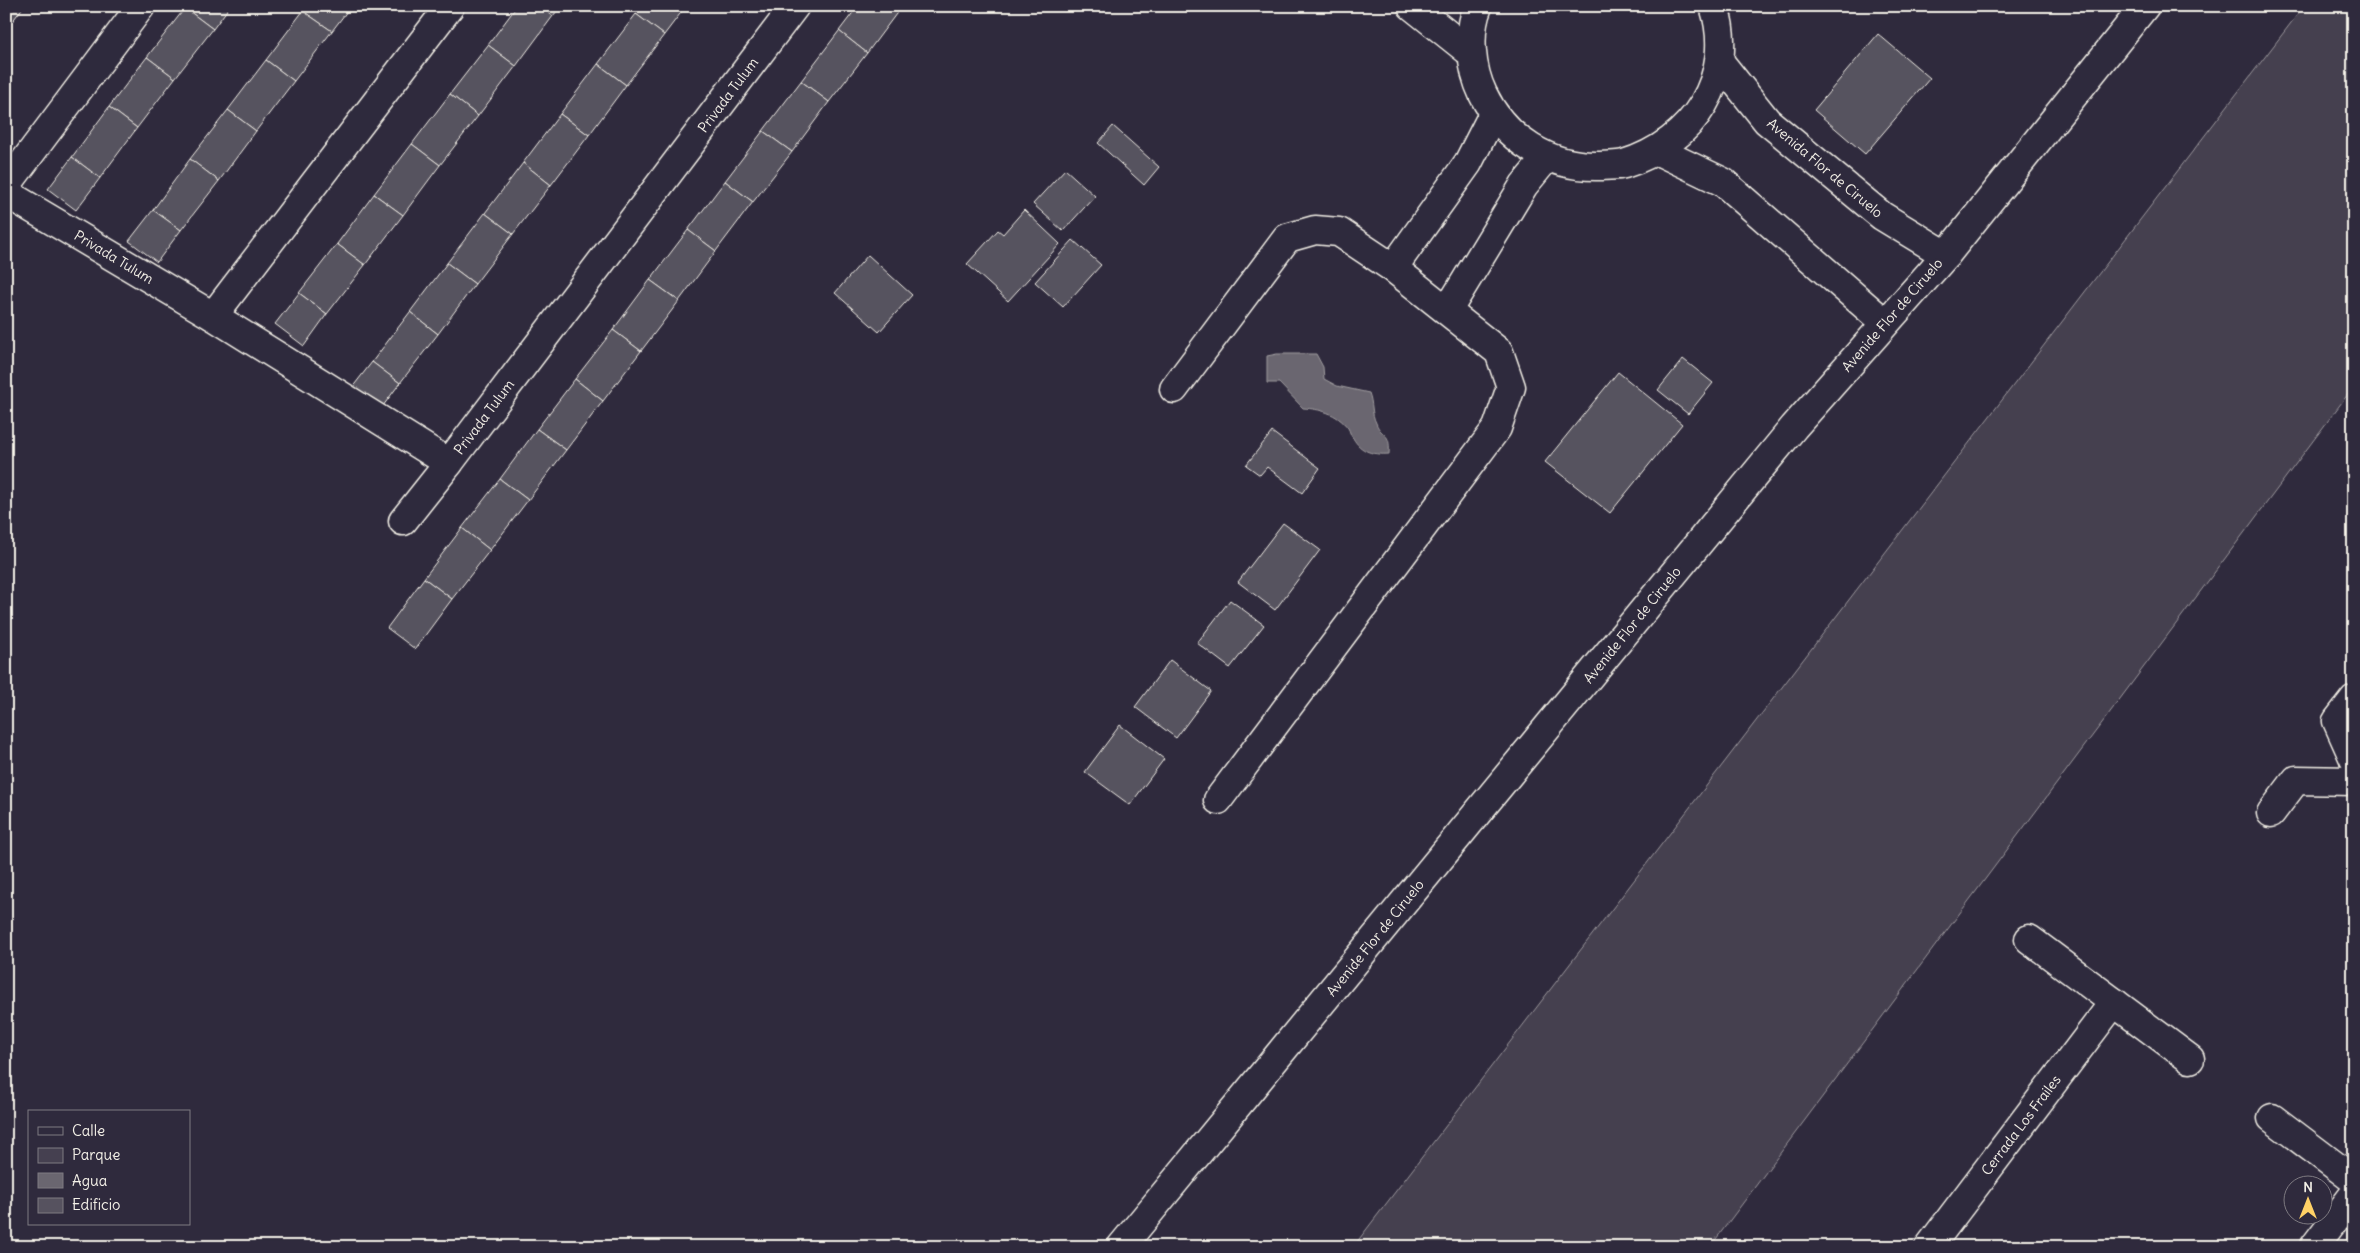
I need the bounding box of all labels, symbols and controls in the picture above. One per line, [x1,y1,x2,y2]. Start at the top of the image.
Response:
street label: Privada Tulum [694,54,762,136]
street label: Avenida Flor de Ciruelo [1763,114,1887,222]
street label: Privada Tulum [71,226,157,288]
street label: Avenide Flor de Ciruelo [1838,254,1947,376]
street label: Privada Tulum [450,376,518,458]
street label: Avenide Flor de Ciruelo [1579,563,1685,687]
street label: Avenide Flor de Ciruelo [1322,876,1428,1000]
street label: Cerrada Los Frailes [1977,1071,2065,1179]
legend [28,1110,190,1226]
text: Calle [72,1121,105,1140]
text: Parque [72,1145,120,1164]
text: Agua [72,1171,108,1190]
north arrow [2282,1176,2332,1226]
text: N [2303,1178,2313,1196]
text: Edificio [72,1195,120,1214]

